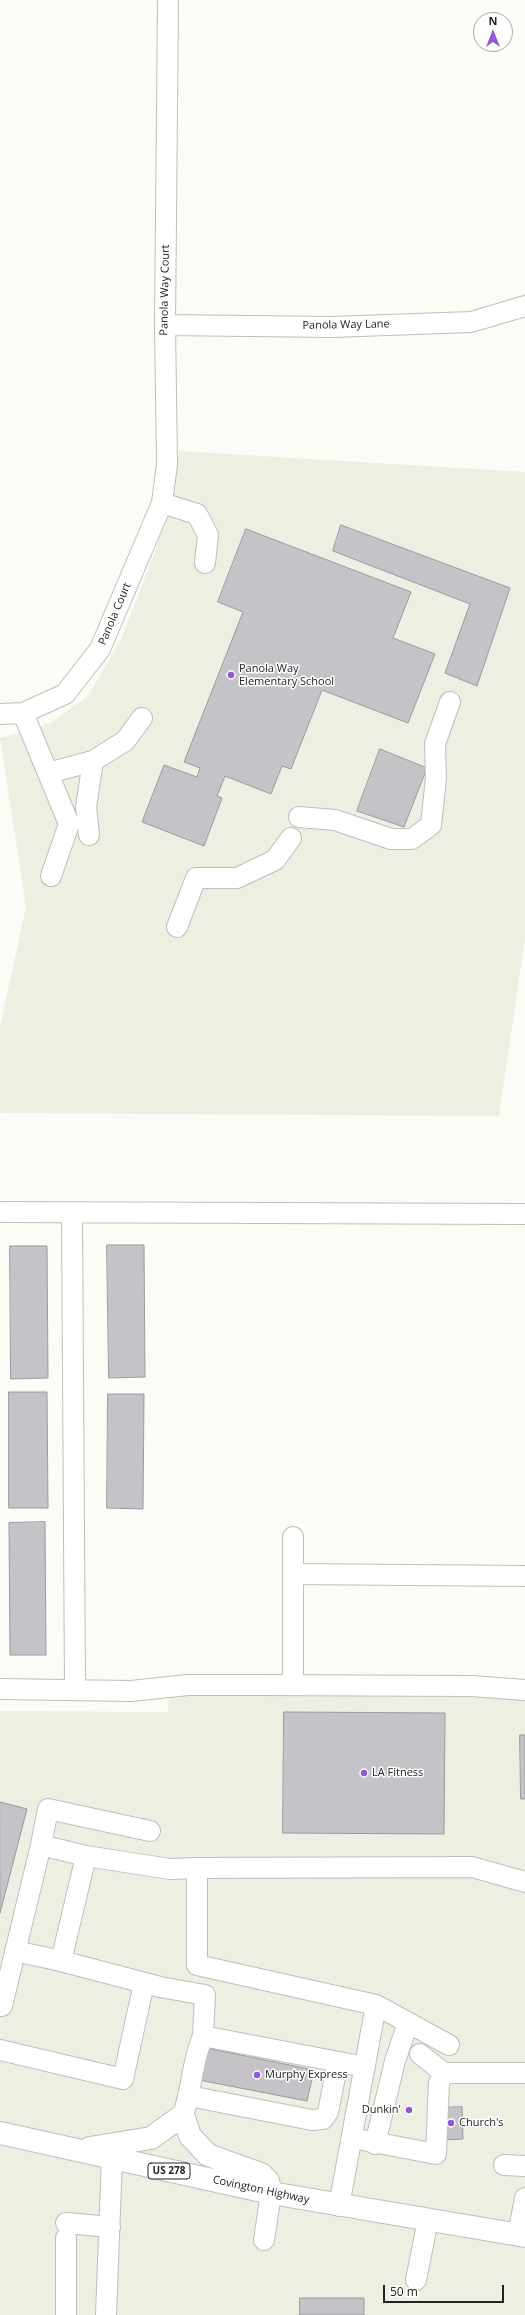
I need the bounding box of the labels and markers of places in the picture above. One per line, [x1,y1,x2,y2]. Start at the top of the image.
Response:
place label: Panola Way Elementary School [239,662,334,688]
marker: Panola Way Elementary School [226,670,236,680]
place label: LA Fitness [372,1766,423,1780]
marker: LA Fitness [359,1768,369,1778]
place label: Murphy Express [265,2068,348,2082]
marker: Murphy Express [252,2070,262,2080]
place label: Dunkin' [362,2103,401,2117]
marker: Dunkin' [404,2105,414,2115]
place label: Church's [459,2116,504,2130]
marker: Church's [446,2118,456,2128]

